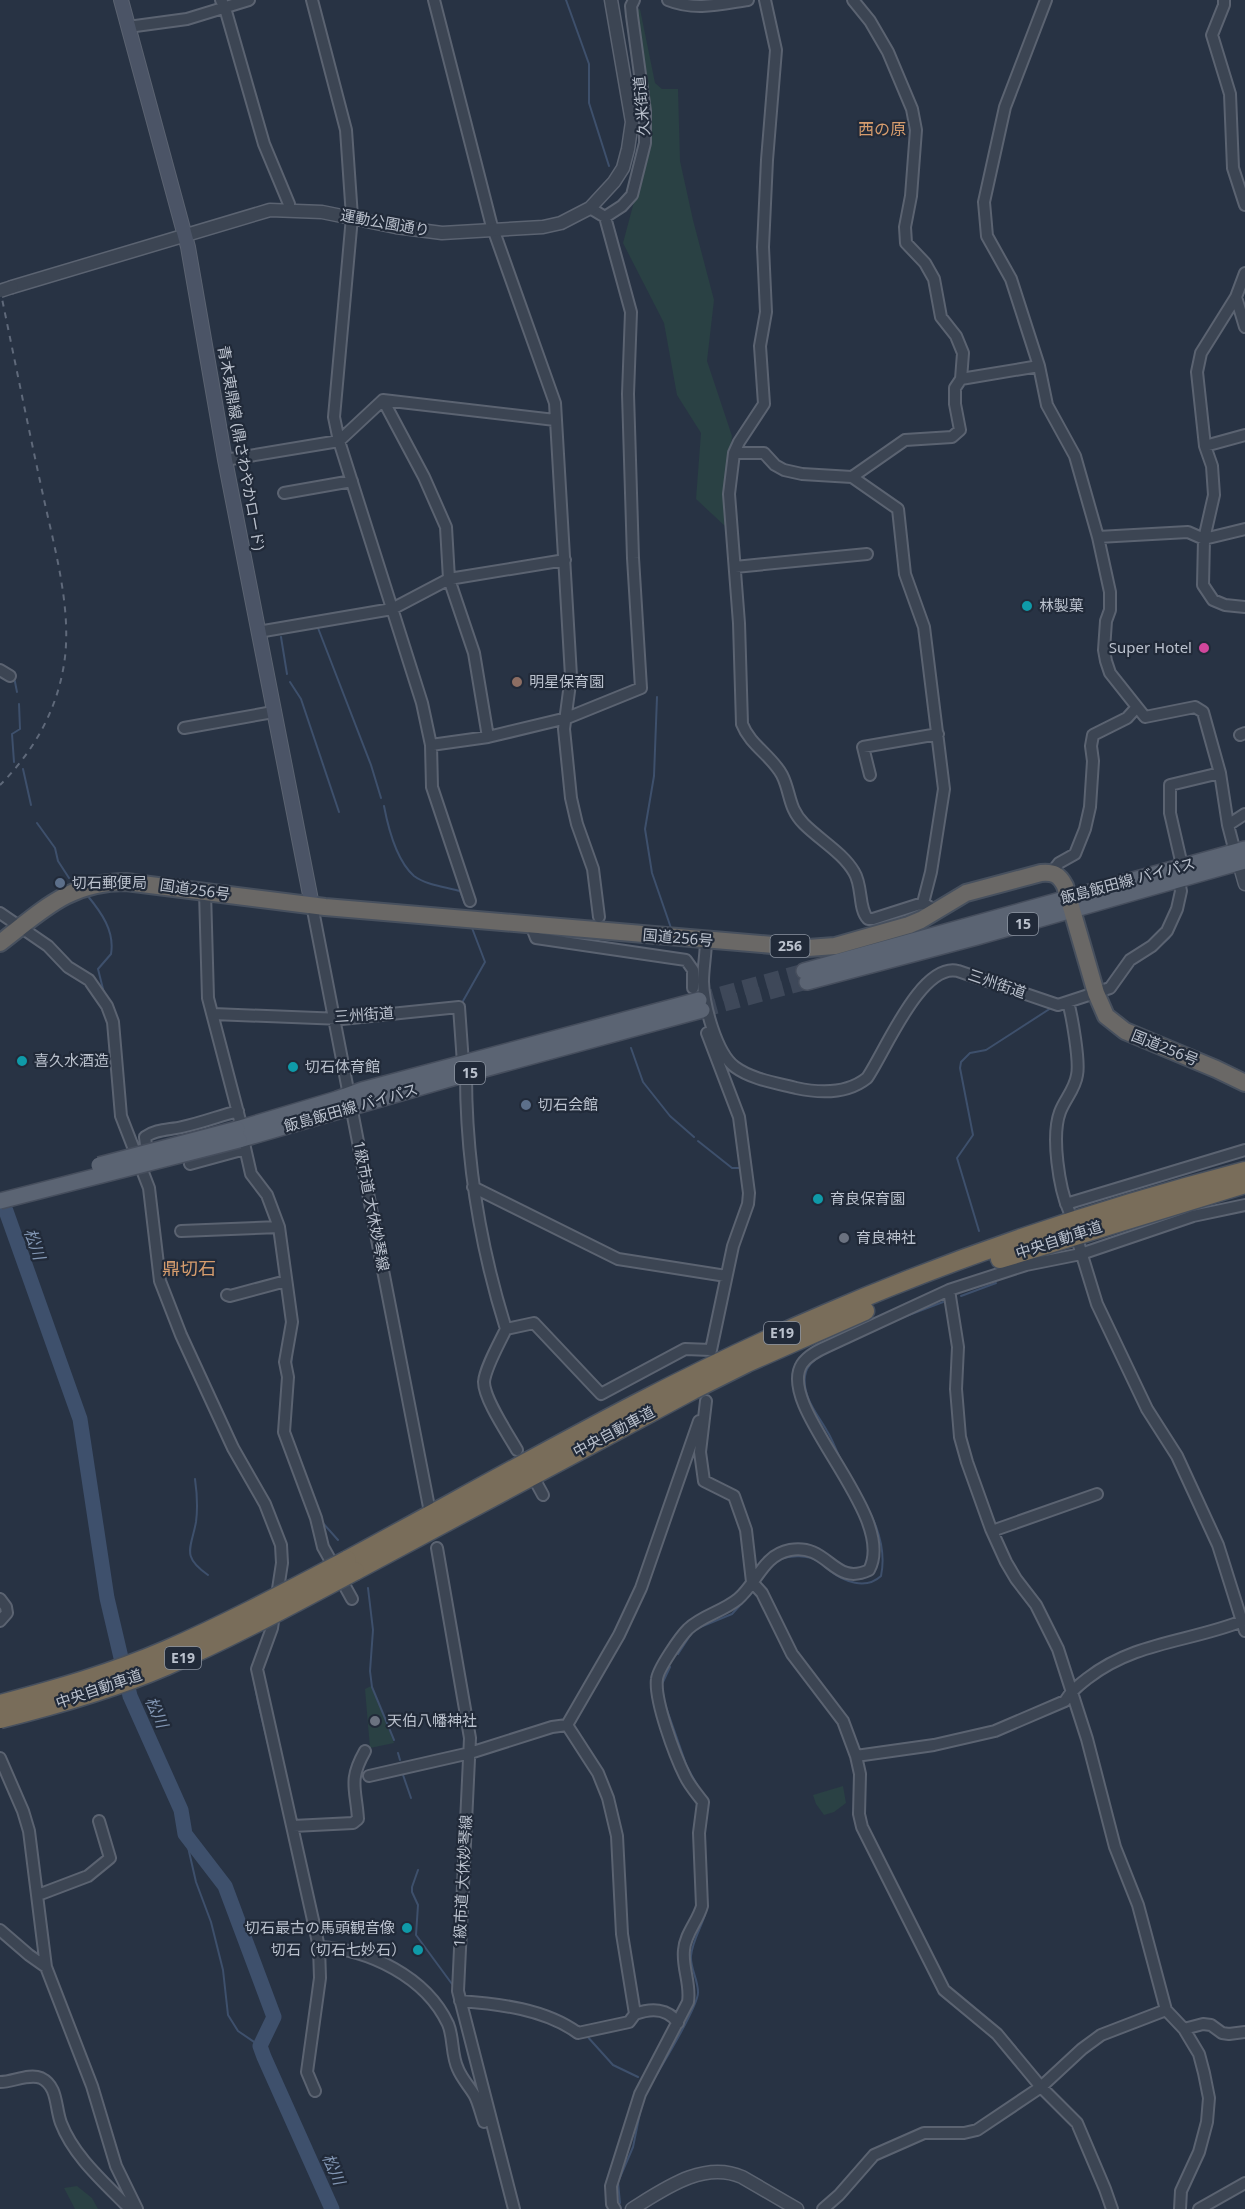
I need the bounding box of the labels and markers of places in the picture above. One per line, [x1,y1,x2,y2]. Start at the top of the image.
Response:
place label: 林製菓 [1039,595,1084,615]
marker: 林製菓 [1020,599,1034,613]
place label: Super Hotel [1109,637,1192,657]
marker: Super Hotel [1197,641,1211,655]
place label: 明星保育園 [529,671,604,691]
marker: 明星保育園 [510,675,524,689]
place label: 切石郵便局 [72,872,147,892]
marker: 切石郵便局 [53,876,67,890]
place label: 喜久水酒造 [34,1050,109,1070]
marker: 喜久水酒造 [15,1054,29,1068]
place label: 切石体育館 [305,1056,380,1076]
marker: 切石体育館 [286,1060,300,1074]
place label: 切石会館 [538,1094,598,1114]
marker: 切石会館 [519,1098,533,1112]
place label: 育良保育園 [830,1188,905,1208]
marker: 育良保育園 [811,1192,825,1206]
place label: 育良神社 [856,1227,916,1247]
marker: 育良神社 [837,1231,851,1245]
place label: 天伯八幡神社 [387,1710,477,1730]
marker: 天伯八幡神社 [368,1714,382,1728]
place label: 切石最古の馬頭観音像 [245,1917,395,1937]
marker: 切石最古の馬頭観音像 [400,1921,414,1935]
place label: 切石（切石七妙石） [271,1939,406,1959]
marker: 切石（切石七妙石） [411,1943,425,1957]

